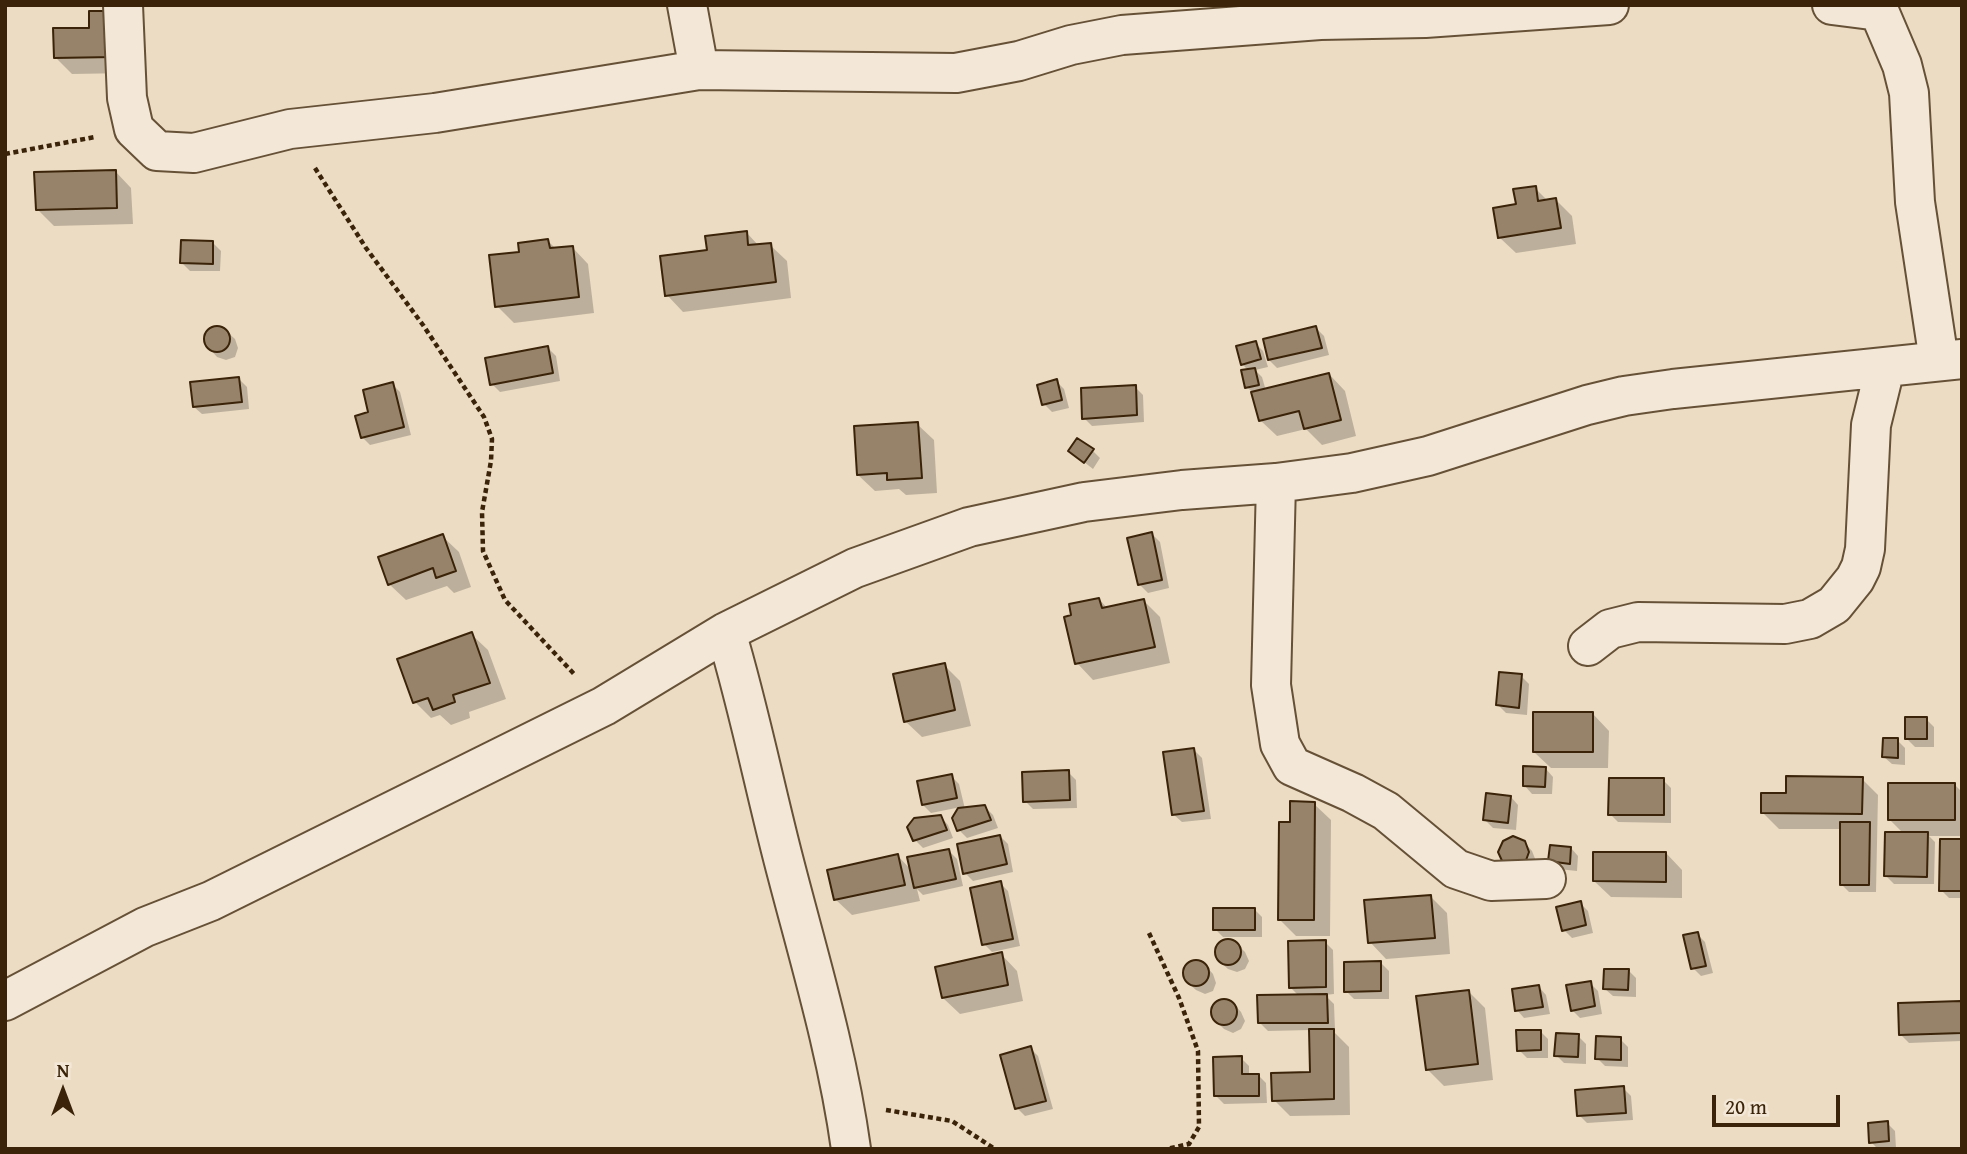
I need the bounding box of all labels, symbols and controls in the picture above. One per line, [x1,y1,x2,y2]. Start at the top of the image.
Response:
north arrow [28,1056,98,1126]
text: N [57,1056,69,1084]
scale bar [1715,1080,1843,1124]
text: 20 m [1725,1091,1767,1122]

